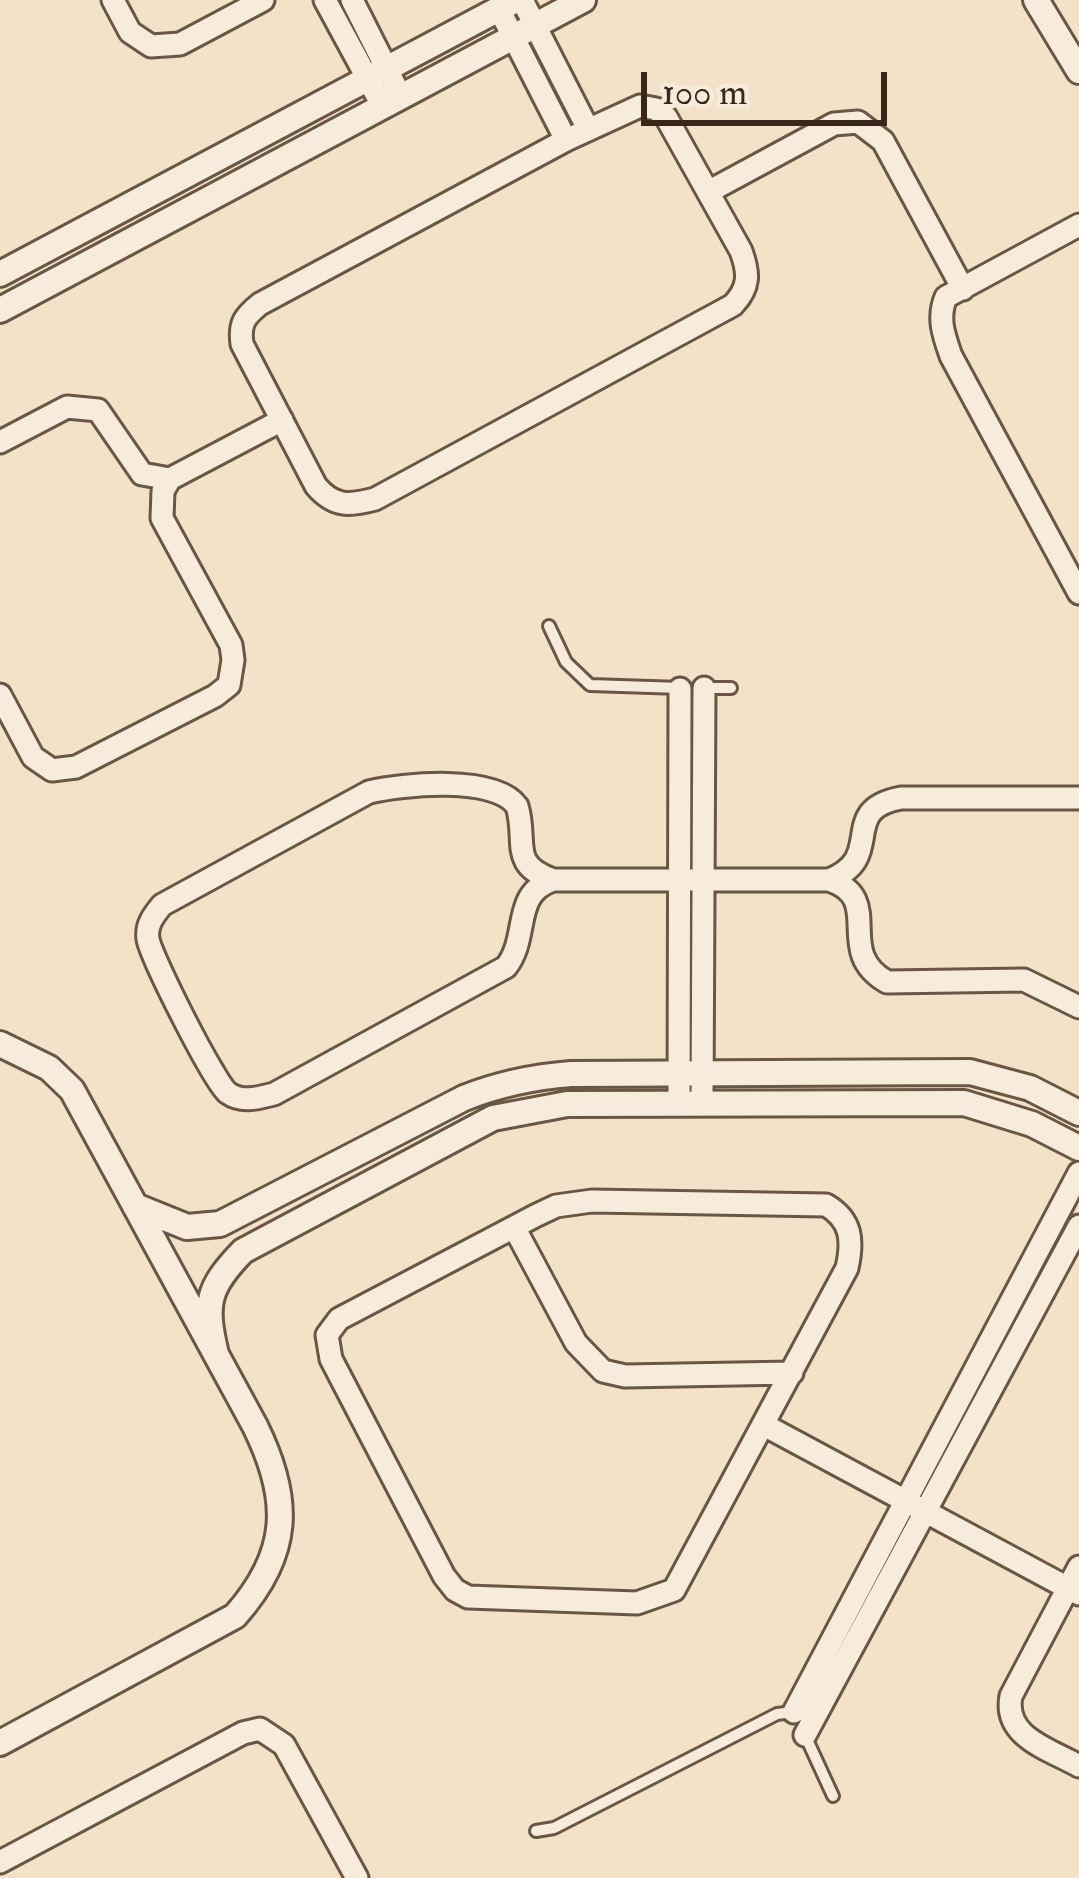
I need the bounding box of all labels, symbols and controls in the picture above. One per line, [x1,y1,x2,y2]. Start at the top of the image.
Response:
scale bar [647,48,893,122]
text: 100 m [662,70,747,115]

